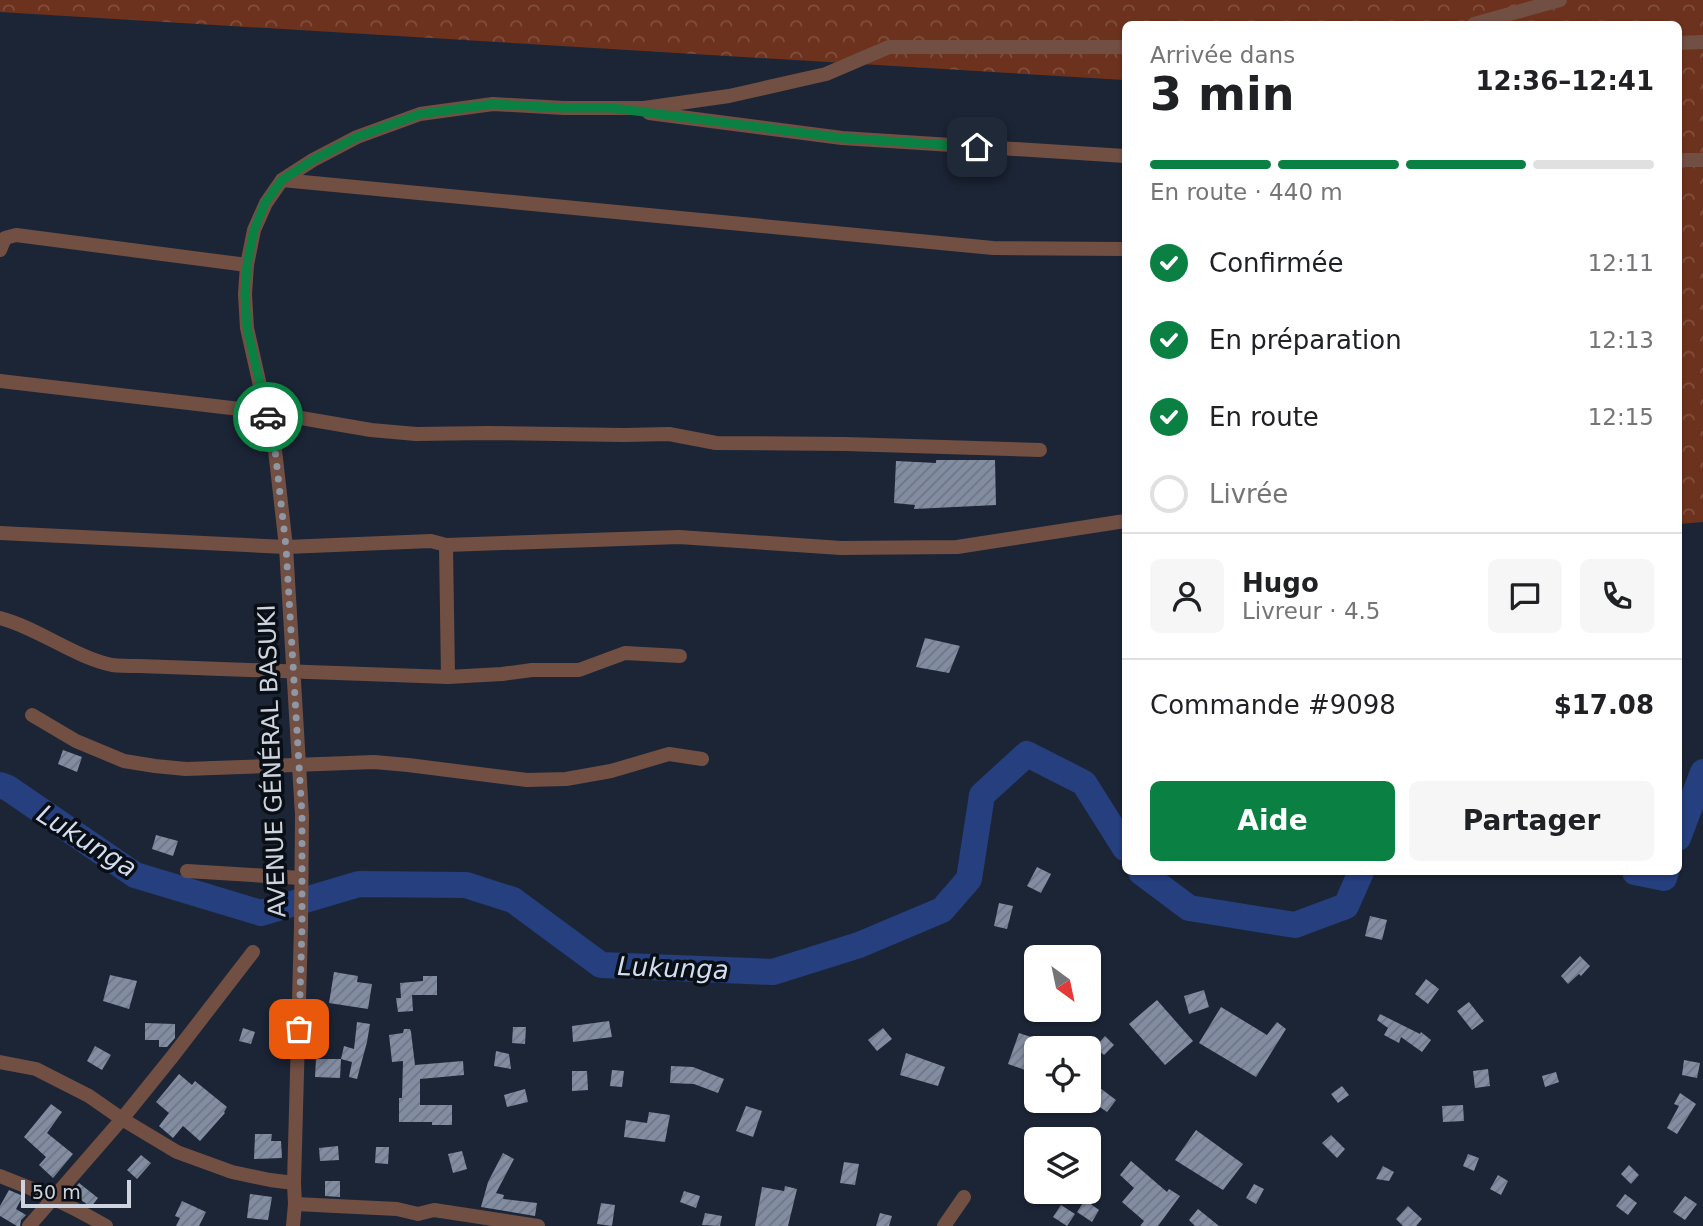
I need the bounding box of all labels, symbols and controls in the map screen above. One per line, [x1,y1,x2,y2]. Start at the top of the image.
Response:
text: Arrivée dans [1150,42,1295,68]
text: 12:36–12:41 [1475,66,1654,96]
text: 3 min [1150,67,1294,121]
pin [947,117,1007,177]
icon: home [958,128,996,166]
text: En route · 440 m [1150,179,1343,205]
icon: check [1150,244,1188,282]
text: Confirmée [1209,248,1343,278]
text: 12:11 [1588,250,1654,276]
icon: check [1150,321,1188,359]
text: En préparation [1209,325,1402,355]
text: 12:13 [1588,327,1654,353]
courier [233,382,303,452]
icon: car [249,398,287,436]
icon: check [1150,398,1188,436]
text: En route [1209,402,1319,432]
text: 12:15 [1588,404,1654,430]
text: Livrée [1209,479,1288,509]
button: person [1150,559,1224,633]
button: chat [1488,559,1562,633]
button: phone [1580,559,1654,633]
text: Hugo [1242,568,1319,598]
text: Livreur · 4.5 [1242,598,1380,624]
street label: AVENUE GÉNÉRAL BASUKI [252,604,291,918]
text: Commande #9098 [1150,690,1396,720]
text: $17.08 [1554,690,1654,720]
button: Aide [1150,781,1395,861]
button: Partager [1409,781,1654,861]
water label: Lukunga [32,799,142,883]
north arrow [1024,945,1101,1022]
map controls [1024,945,1101,1204]
water label: Lukunga [617,951,729,985]
pin [269,999,329,1059]
icon: bag [280,1010,318,1048]
button: locate [1024,1036,1101,1113]
button: layers [1024,1127,1101,1204]
scale bar [21,1177,131,1209]
text: 50 m [32,1181,81,1203]

